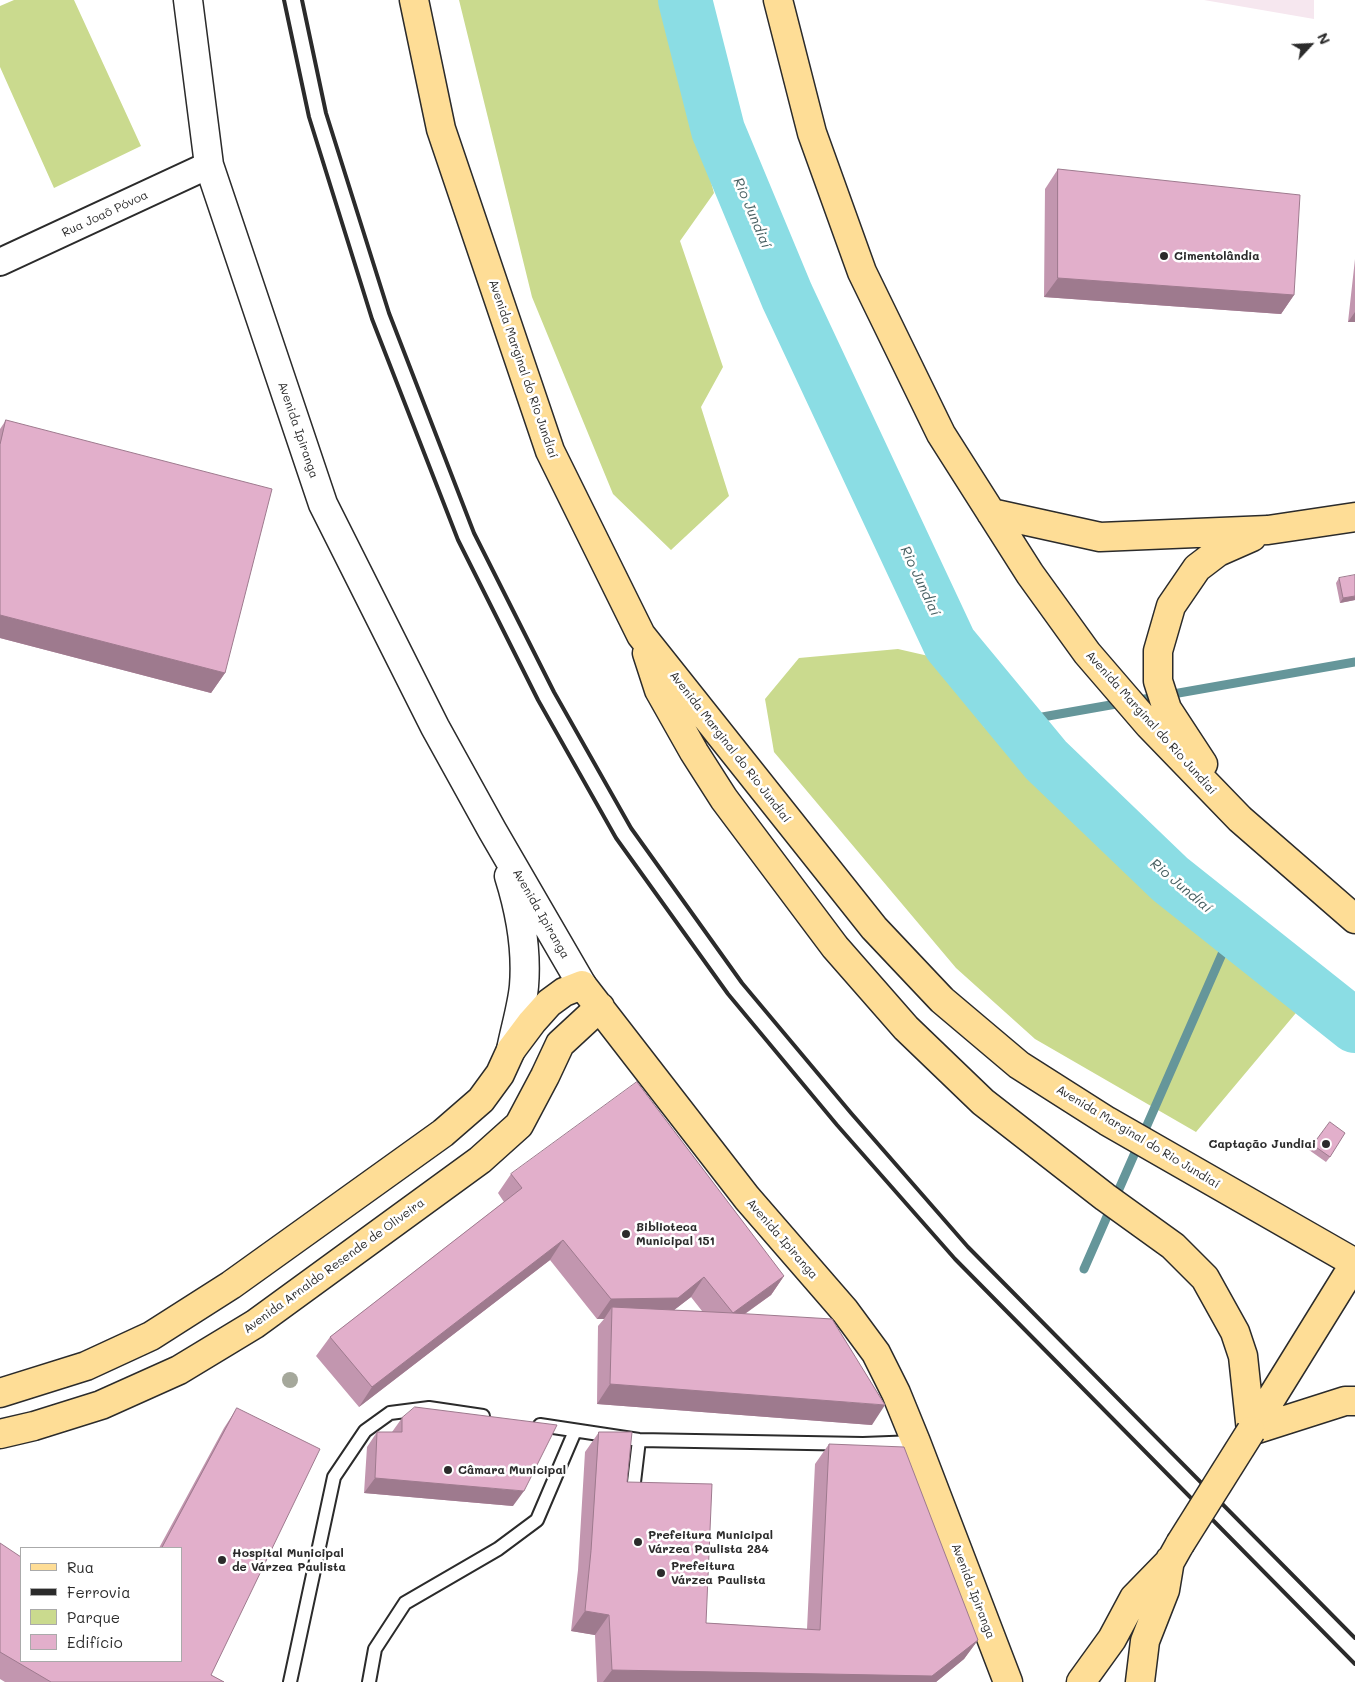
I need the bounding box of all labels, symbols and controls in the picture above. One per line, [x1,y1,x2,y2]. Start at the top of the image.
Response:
north arrow [1285,20,1335,70]
text: N [1313,30,1335,47]
water label: Rio Jundiaí [730,175,774,251]
street label: Rua Joaõ Póvoa [60,188,150,240]
place label: Cimentolândia [1174,249,1260,263]
marker: Cimentolândia [1158,250,1170,262]
street label: Avenida Marginal do Rio Jundiaí [486,278,560,460]
street label: Avenida Ipiranga [275,380,321,480]
water label: Rio Jundiaí [896,543,944,619]
street label: Avenida Marginal do Rio Jundiaí [1083,648,1219,798]
street label: Avenida Marginal do Rio Jundiaí [666,668,794,826]
water label: Rio Jundiaí [1147,855,1215,917]
street label: Avenida Ipiranga [510,867,572,961]
street label: Avenida Marginal do Rio Jundiaí [1054,1082,1222,1192]
place label: Captação Jundiai [1209,1137,1316,1151]
marker: Captação Jundiai [1320,1138,1332,1150]
street label: Avenida Arnaldo Resende de Oliveira [241,1195,427,1337]
street label: Avenida Ipiranga [743,1196,821,1282]
place label: Biblioteca Municipal 151 [636,1220,715,1248]
marker: Biblioteca Municipal 151 [620,1228,632,1240]
place label: Câmara Municipal [458,1463,566,1477]
marker: Câmara Municipal [442,1464,454,1476]
place label: Prefeitura Municipal Várzea Paulista 284 [648,1528,773,1556]
marker: Prefeitura Municipal Várzea Paulista 284 [632,1536,644,1548]
street label: Avenida Ipiranga [948,1541,998,1641]
place label: Hospital Municipal de Várzea Paulista [232,1546,346,1574]
legend [20,1547,182,1662]
marker: Hospital Municipal de Várzea Paulista [216,1554,228,1566]
text: Rua [67,1557,94,1577]
place label: Prefeitura Várzea Paulista [671,1559,766,1587]
marker: Prefeitura Várzea Paulista [655,1567,667,1579]
text: Ferrovia [67,1582,131,1602]
text: Parque [67,1607,120,1627]
text: Edifício [67,1632,123,1652]

